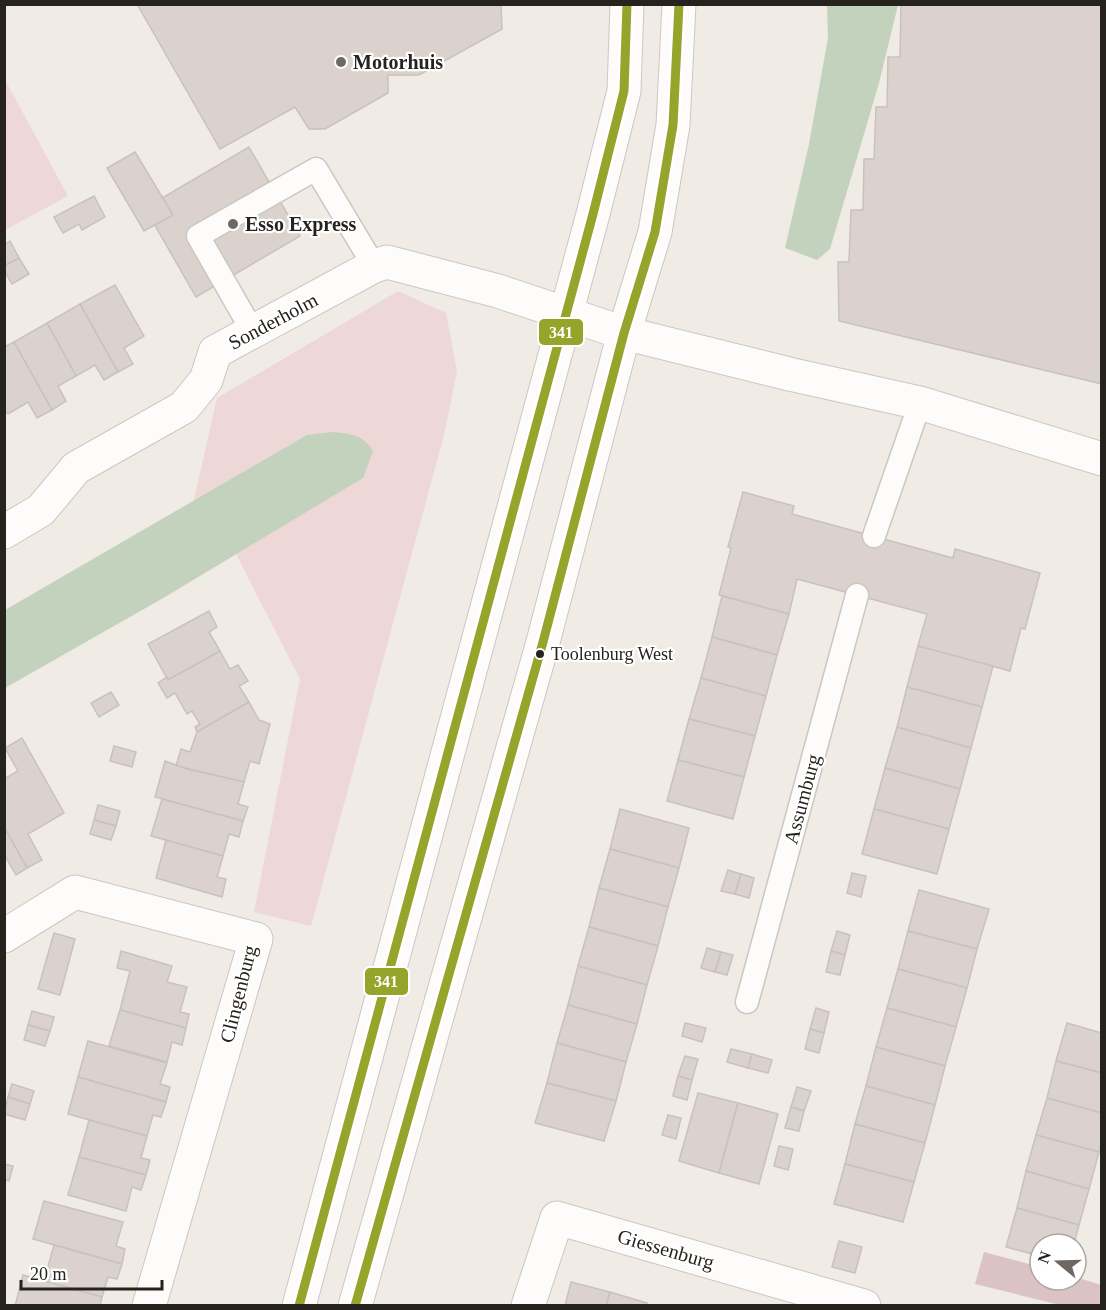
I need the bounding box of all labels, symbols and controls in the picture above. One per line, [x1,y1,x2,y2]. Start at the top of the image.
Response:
place label: Motorhuis [353,51,443,73]
marker: Motorhuis [334,55,348,69]
place label: Esso Express [245,213,357,236]
marker: Esso Express [226,217,240,231]
street label: Sonderholm [225,288,322,354]
line badge: 341 [538,318,584,346]
text: 341 [549,324,573,341]
place label: Toolenburg West [551,644,673,664]
marker: Toolenburg West [534,648,546,660]
street label: Assumburg [779,752,825,846]
street label: Clingenburg [215,943,262,1045]
line badge: 341 [364,967,409,996]
text: 341 [374,973,398,990]
street label: Giessenburg [615,1225,717,1274]
north arrow [1028,1232,1088,1292]
text: N [1034,1249,1054,1266]
scale bar [21,1253,162,1291]
text: 20 m [30,1264,67,1284]

